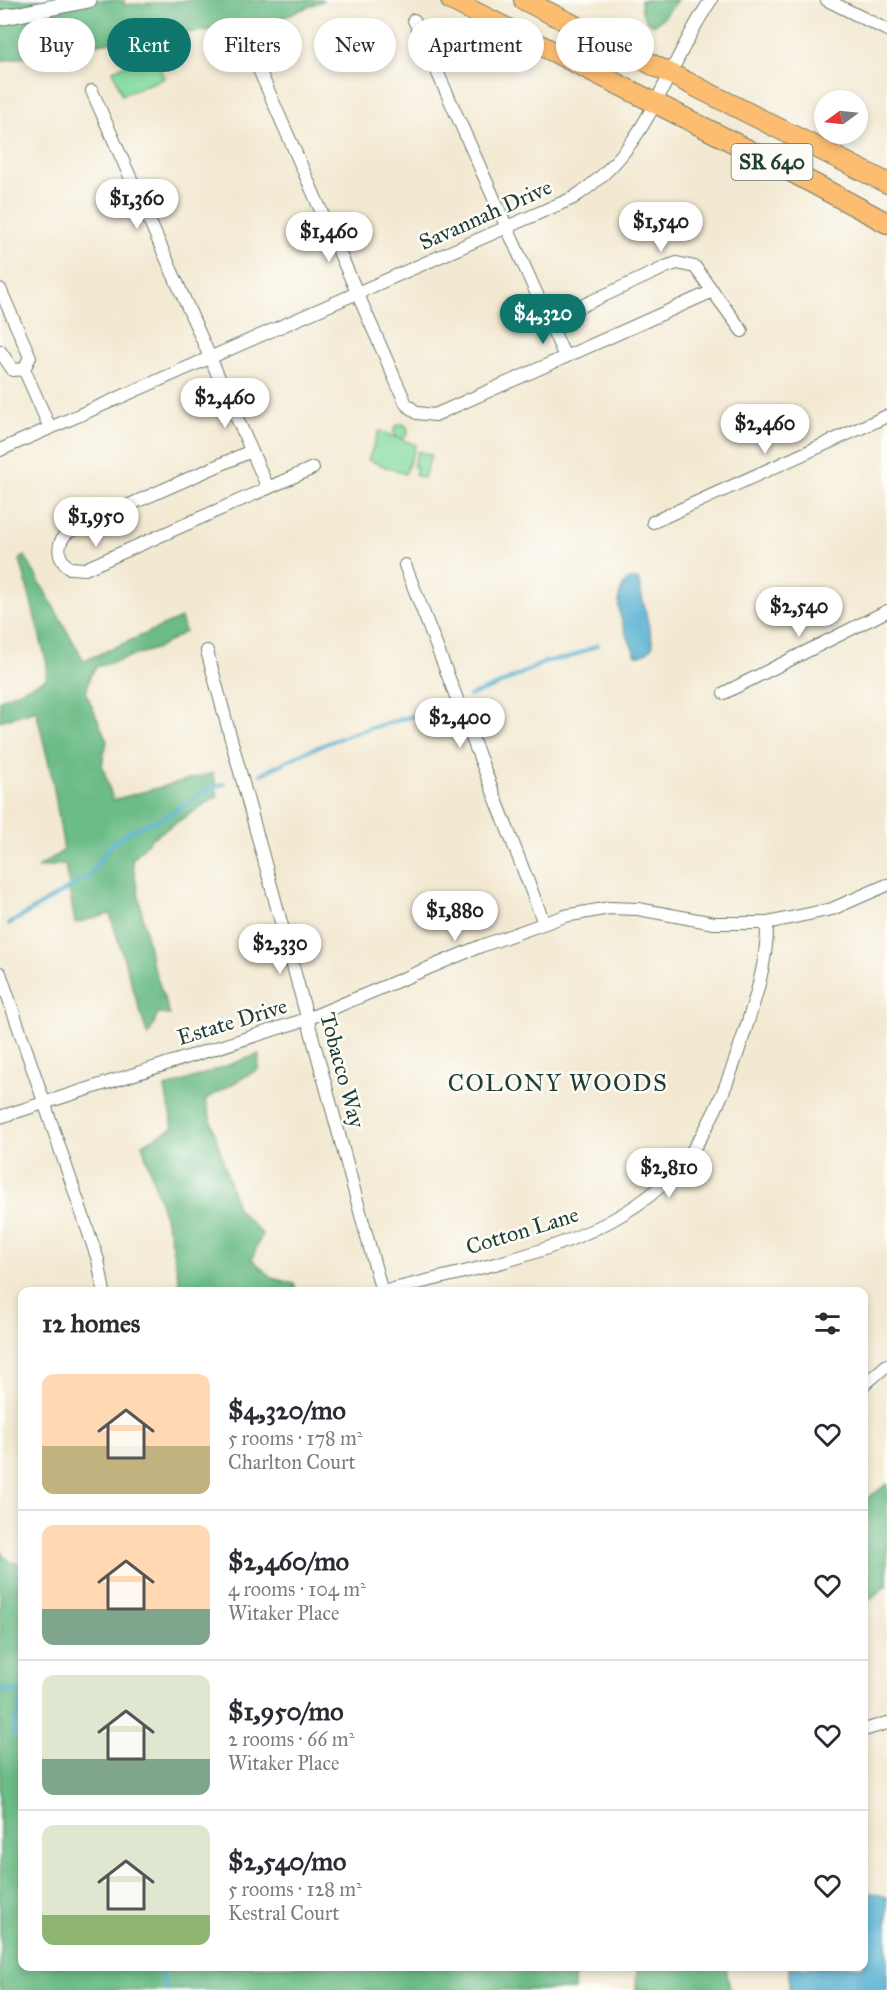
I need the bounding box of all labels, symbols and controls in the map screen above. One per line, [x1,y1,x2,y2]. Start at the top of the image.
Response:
chip: Buy [18,18,95,72]
chip: Rent [107,18,191,72]
chip: Filters [203,18,302,72]
chip: New [314,18,396,72]
chip: Apartment [408,18,544,72]
chip: House [556,18,654,72]
north arrow [814,90,868,144]
map controls [814,90,868,144]
road number: SR 640 [732,144,812,180]
street label: Savannah Drive [415,173,556,256]
pin: $1,360 [88,179,186,230]
text: $1,360 [110,186,164,210]
pin: $1,540 [612,202,710,253]
text: $1,540 [633,209,689,233]
pin: $1,460 [280,212,378,263]
text: $1,460 [300,219,358,243]
pin: $4,320 [494,294,592,345]
text: $4,320 [514,301,572,325]
pin: $2,460 [176,378,274,429]
text: $2,460 [195,385,255,409]
pin: $2,460 [716,404,814,455]
text: $2,460 [735,411,795,435]
pin: $1,950 [47,497,145,548]
text: $1,950 [68,504,124,528]
pin: $2,540 [750,587,848,638]
text: $2,540 [770,594,828,618]
pin: $2,400 [411,698,509,749]
text: $2,400 [429,705,491,729]
pin: $1,880 [406,891,504,942]
text: $1,880 [426,898,484,922]
pin: $2,330 [231,924,329,975]
text: $2,330 [252,931,308,955]
street label: Estate Drive [174,992,290,1051]
street label: Tobacco Way [314,1010,371,1131]
district label: COLONY WOODS [448,1068,668,1098]
pin: $2,810 [620,1148,718,1199]
text: $2,810 [640,1155,698,1179]
street label: Cotton Lane [463,1201,582,1260]
text: 12 homes [42,1307,140,1339]
icon: filters [811,1307,844,1340]
text: $4,320/mo [228,1394,346,1426]
icon: home [90,1398,162,1470]
icon: heart [811,1418,844,1451]
text: 5 rooms · 178 m² [228,1426,363,1450]
text: Charlton Court [228,1450,355,1474]
text: $2,460/mo [228,1545,349,1577]
icon: home [90,1549,162,1621]
icon: heart [811,1569,844,1602]
text: 4 rooms · 104 m² [228,1577,366,1601]
text: Witaker Place [228,1601,339,1625]
text: $1,950/mo [228,1695,344,1727]
icon: home [90,1699,162,1771]
icon: heart [811,1719,844,1752]
text: 2 rooms · 66 m² [228,1727,354,1751]
text: Witaker Place [228,1751,339,1775]
text: $2,540/mo [228,1845,346,1877]
icon: home [90,1849,162,1921]
icon: heart [811,1869,844,1902]
text: 5 rooms · 128 m² [228,1877,362,1901]
text: Kestral Court [228,1901,339,1925]

